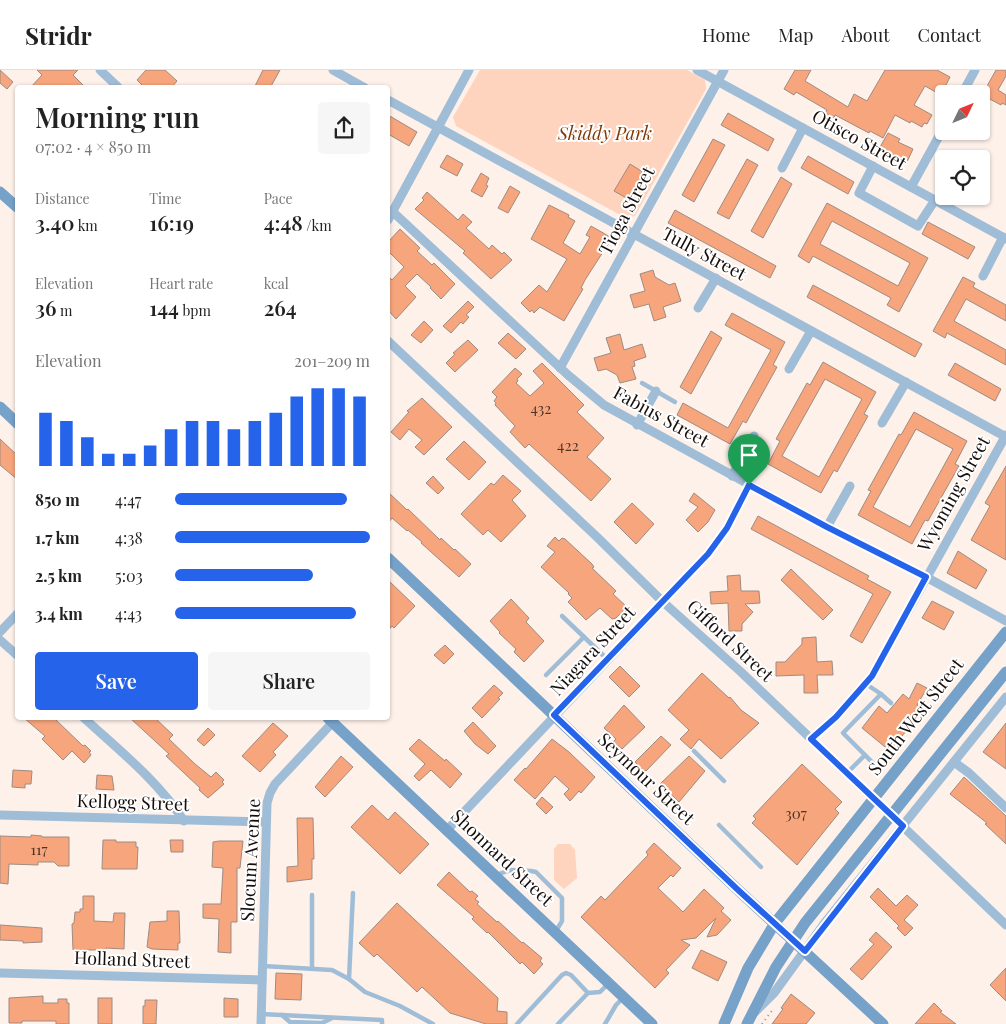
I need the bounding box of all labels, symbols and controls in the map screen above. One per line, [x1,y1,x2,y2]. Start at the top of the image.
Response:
text: Stridr [25,19,92,51]
text: Home [702,23,750,47]
text: Map [778,23,813,47]
text: About [841,23,890,47]
text: Contact [918,23,981,47]
north arrow [935,85,990,140]
map controls [935,85,990,205]
text: Morning run [35,98,199,135]
button: share [318,102,370,154]
street label: Otisco Street [808,103,912,175]
park label: Skiddy Park [557,121,652,145]
text: 07:02 · 4 × 850 m [35,136,151,157]
button: locate [935,150,990,205]
street label: Tioga Street [593,161,660,259]
text: Distance [35,189,90,208]
text: Time [149,189,182,208]
text: Pace [264,189,293,208]
text: 3.40 [35,208,75,236]
text: 16:19 [149,208,194,236]
text: 4:48 [264,208,303,236]
text: km [75,216,98,235]
text: /km [303,216,332,235]
street label: Tully Street [658,221,751,286]
text: Elevation [35,274,93,293]
text: Heart rate [149,274,213,293]
text: kcal [264,274,289,293]
text: 36 [35,293,56,321]
text: 144 [149,293,179,321]
text: 264 [264,293,297,321]
text: m [56,301,72,320]
text: bpm [179,301,211,320]
text: Elevation [35,350,102,371]
text: 201–209 m [294,350,370,371]
street label: Fabius Street [609,380,714,453]
house number: 432 [530,398,552,418]
street label: Wyoming Street [911,431,995,557]
pin [728,434,770,485]
house number: 422 [557,435,579,455]
icon: arrive [735,441,763,469]
text: 850 m [35,489,80,510]
text: 4:47 [115,489,141,510]
text: 1.7 km [35,527,79,548]
text: 4:38 [115,527,143,548]
text: 2.5 km [35,565,82,586]
text: 5:03 [115,565,143,586]
street label: Gifford Street [682,594,780,687]
street label: Niagara Street [544,600,641,700]
text: 3.4 km [35,603,83,624]
text: 4:43 [115,603,142,624]
button: Save [35,652,198,710]
button: Share [208,652,370,710]
street label: South West Street [862,653,969,780]
street label: Seymour Street [593,727,701,830]
street label: Kellogg Street [76,788,190,816]
street label: Slocum Avenue [235,798,265,922]
house number: 307 [785,803,807,823]
street label: Shonnard Street [446,804,559,911]
house number: 117 [30,839,48,859]
street label: Holland Street [74,945,191,973]

